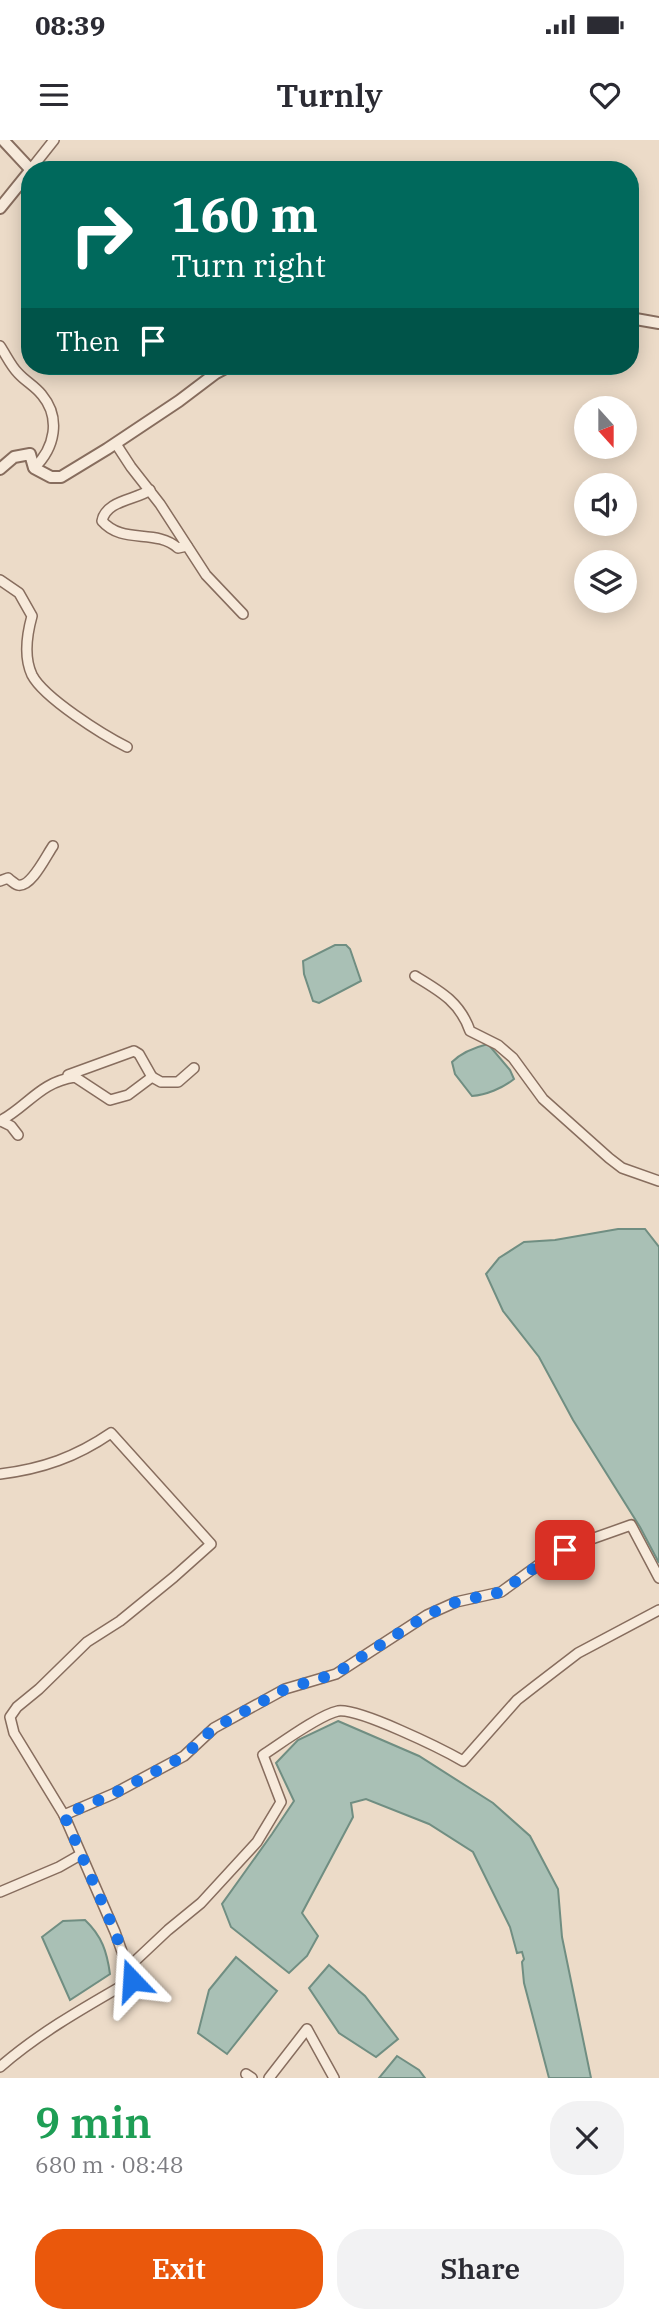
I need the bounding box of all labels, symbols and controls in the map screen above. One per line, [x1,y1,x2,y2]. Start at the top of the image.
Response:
text: 08:39 [35,8,105,42]
text: Turnly [276,74,383,116]
icon: menu [35,76,73,114]
icon: heart [586,76,624,114]
text: 160 m [171,182,318,245]
icon: right [56,189,147,280]
text: Turn right [171,244,326,286]
icon: arrive [134,322,172,360]
text: Then [56,324,120,358]
north arrow [574,396,637,458]
map controls [574,396,637,613]
button: sound [574,473,637,536]
button: layers [574,550,637,613]
pin [535,1520,595,1580]
icon: arrive [546,1531,584,1569]
position arrow [95,1943,169,2017]
text: 9 min [35,2095,152,2150]
button: close [550,2101,624,2175]
text: 680 m · 08:48 [35,2149,184,2179]
button: Exit [35,2229,323,2309]
button: Share [337,2229,624,2309]

